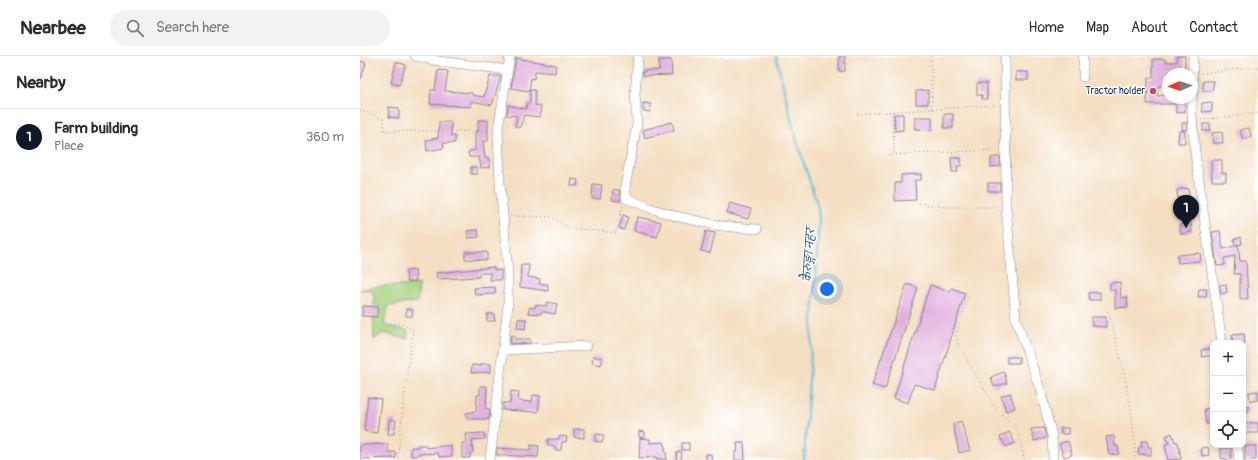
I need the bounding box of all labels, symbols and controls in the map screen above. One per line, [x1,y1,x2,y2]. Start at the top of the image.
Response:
search box [110,10,390,46]
text: Nearbee [20,16,86,40]
icon: search [124,17,146,39]
text: Search here [156,18,229,37]
text: Home [1029,19,1064,36]
text: Map [1086,19,1109,36]
text: About [1131,19,1167,36]
text: Contact [1189,19,1238,36]
north arrow [1162,68,1198,104]
text: Nearby [16,72,65,93]
place label: Tractor holder [1085,85,1145,97]
marker: Tractor holder [1148,86,1158,96]
text: Farm building [54,119,138,138]
text: 1 [26,129,32,145]
text: 360 m [306,129,344,145]
text: Place [54,138,83,154]
pin: 1 [1173,195,1199,228]
water label: केेरुङ्गा नहर [798,225,820,282]
your location [817,279,837,299]
map controls [1210,340,1246,448]
button: + [1210,340,1246,376]
button: − [1210,376,1246,412]
button: locate [1210,412,1246,448]

